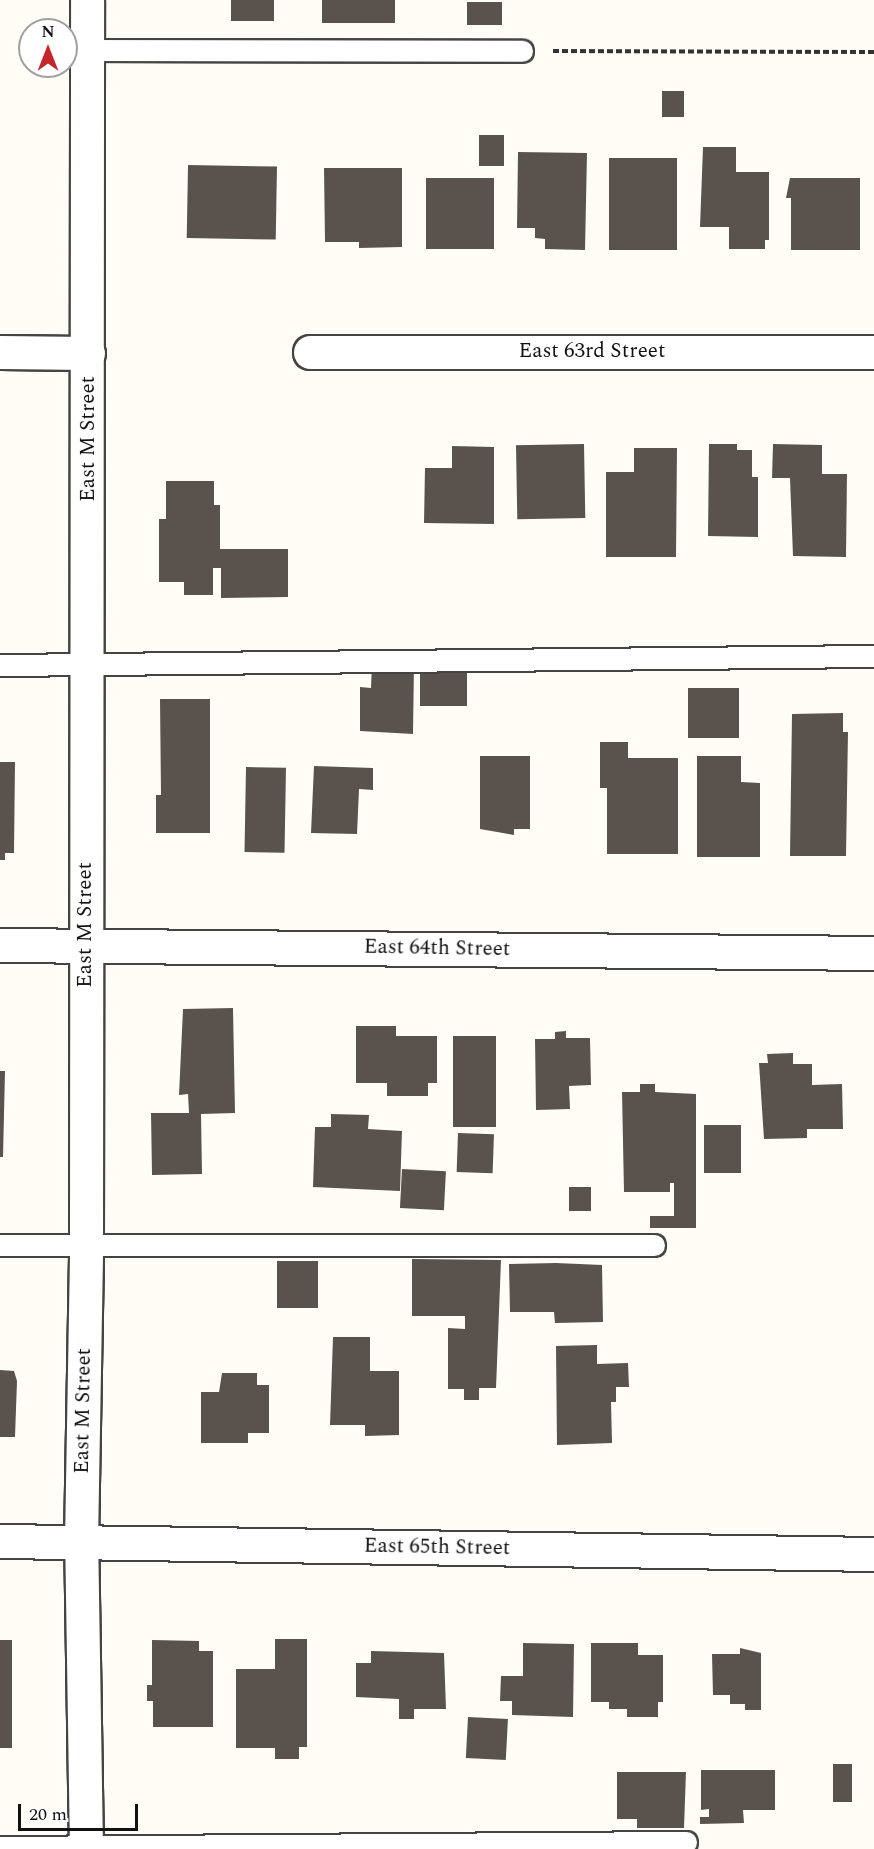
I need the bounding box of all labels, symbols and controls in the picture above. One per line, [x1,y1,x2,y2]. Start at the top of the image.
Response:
north arrow [18,18,78,78]
text: N [41,20,55,44]
street label: East 63rd Street [519,338,665,364]
street label: East M Street [75,376,101,502]
street label: East M Street [72,862,98,988]
street label: East 64th Street [364,934,510,962]
street label: East M Street [69,1348,97,1474]
street label: East 65th Street [364,1533,510,1561]
scale bar [21,1792,141,1830]
text: 20 m [29,1801,67,1828]

